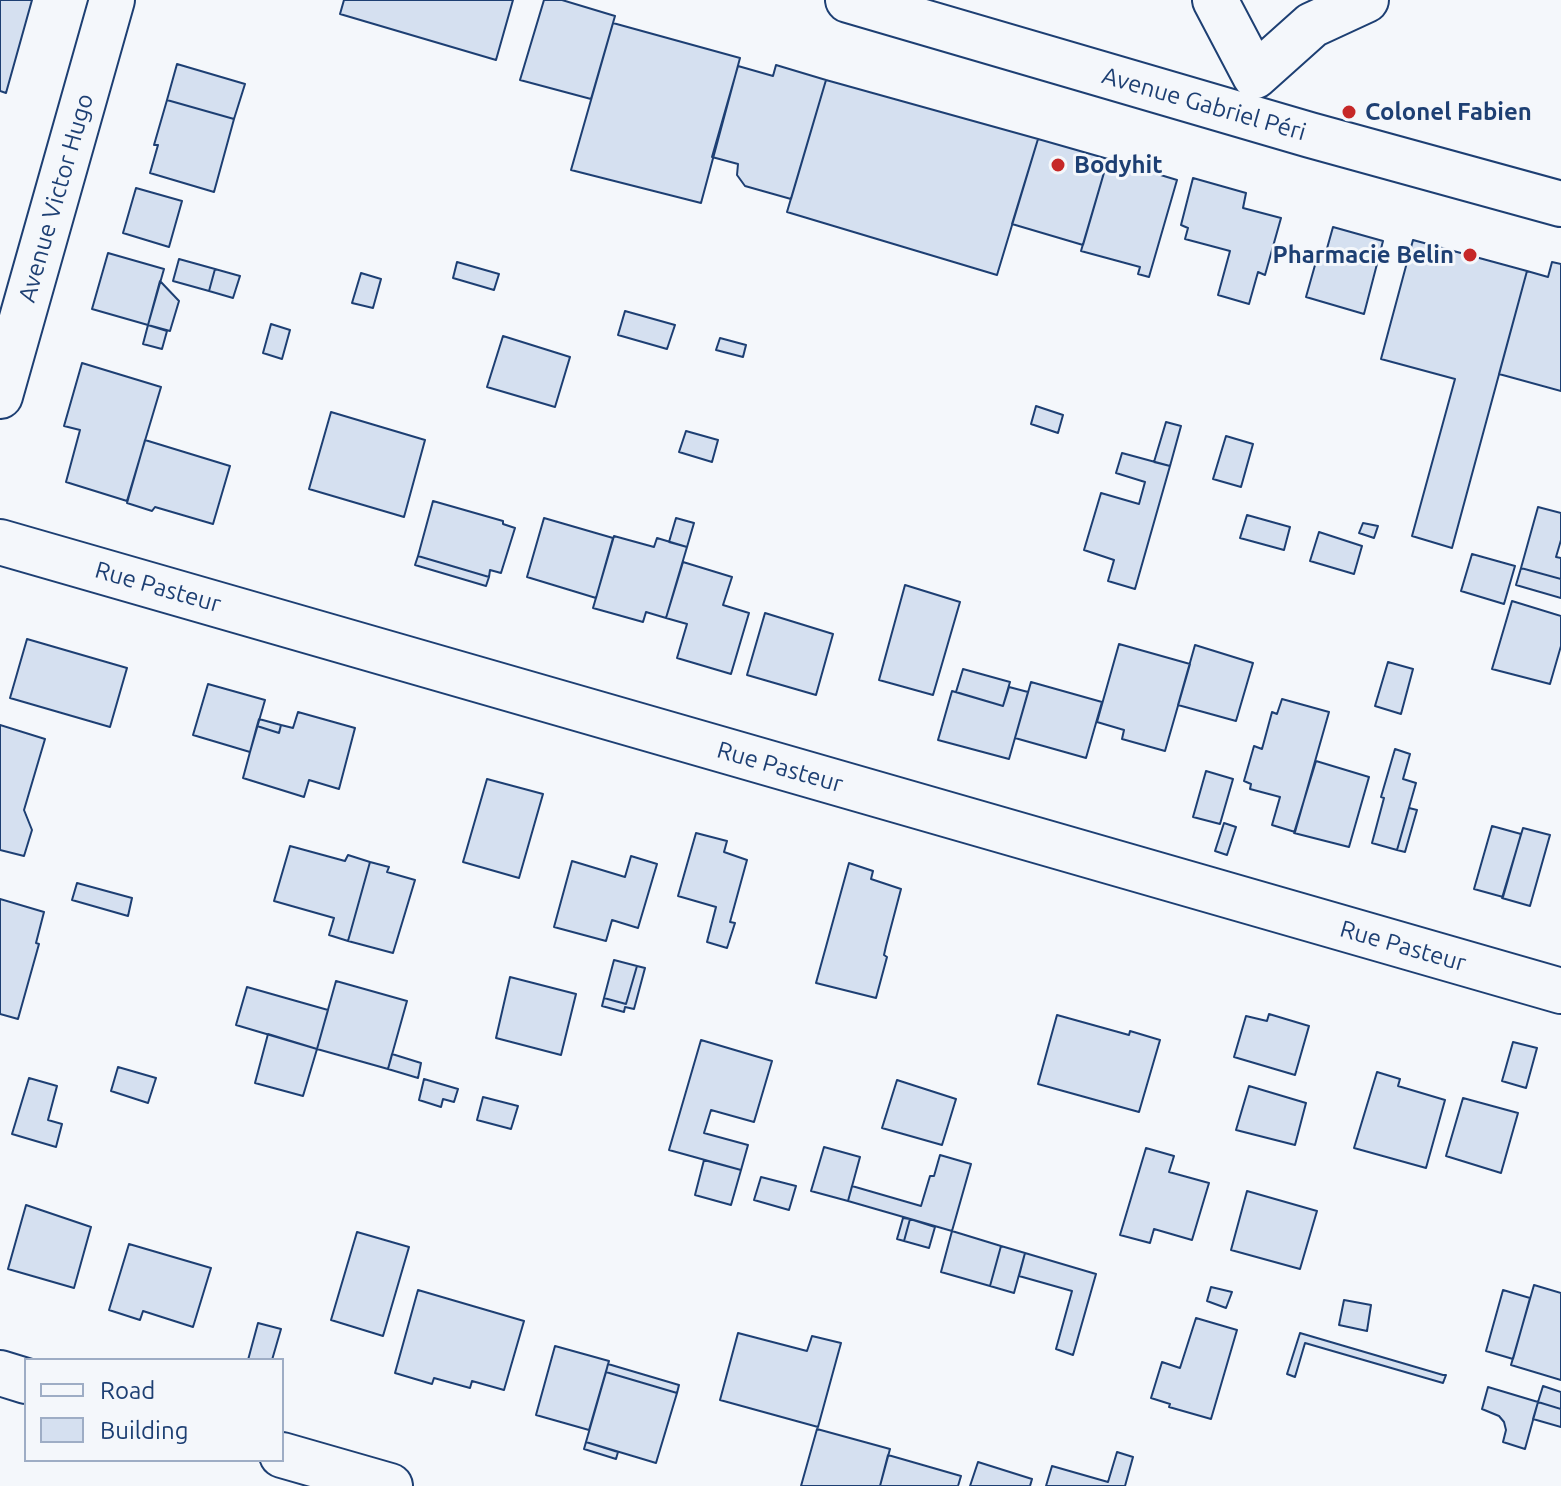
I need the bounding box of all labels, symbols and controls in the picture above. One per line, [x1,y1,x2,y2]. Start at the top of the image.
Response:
street label: Avenue Gabriel Péri [1099,61,1309,147]
street label: Avenue Victor Hugo [12,90,100,306]
place label: Colonel Fabien [1365,98,1532,126]
marker: Colonel Fabien [1340,103,1358,121]
place label: Bodyhit [1074,151,1163,179]
marker: Bodyhit [1049,156,1067,174]
place label: Pharmacie Belin [1272,241,1454,269]
marker: Pharmacie Belin [1461,246,1479,264]
street label: Rue Pasteur [92,555,224,619]
street label: Rue Pasteur [714,735,846,799]
street label: Rue Pasteur [1337,914,1469,978]
legend [24,1358,284,1462]
text: Road [100,1377,155,1404]
text: Building [100,1417,188,1444]

